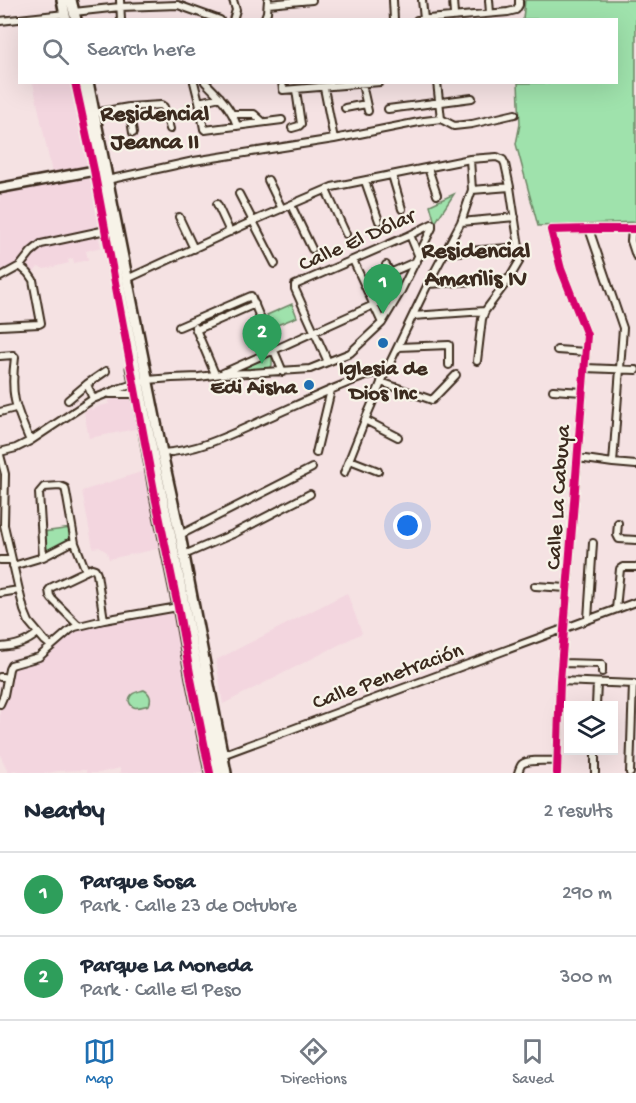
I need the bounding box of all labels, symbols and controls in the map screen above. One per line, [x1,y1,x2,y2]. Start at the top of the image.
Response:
search box [18,18,618,84]
icon: search [39,35,72,68]
text: Search here [87,38,195,64]
district label: Residencial Jeanca II [100,101,209,158]
street label: Calle El Dólar [295,204,422,279]
district label: Residencial Amarilis IV [421,238,530,295]
pin: 1 [364,264,403,314]
pin: 2 [242,314,282,364]
marker: Iglesia de Dios Inc [376,336,390,350]
place label: Iglesia de Dios Inc [339,357,428,408]
place label: Edi Aisha [211,376,299,402]
marker: Edi Aisha [302,378,316,392]
street label: Calle La Cabuya [542,423,578,571]
your location [393,511,422,540]
street label: Calle Penetración [309,638,468,717]
map controls [564,701,618,755]
button: layers [564,701,618,755]
text: Nearby [24,797,105,828]
text: 2 results [543,801,612,824]
text: Parque Sosa [81,870,195,896]
text: 1 [39,883,48,906]
text: 290 m [562,883,612,906]
text: Park · Calle 23 de Octubre [81,896,297,919]
text: Parque La Moneda [81,954,252,980]
text: 2 [39,967,48,990]
text: 300 m [560,967,612,990]
text: Park · Calle El Peso [81,980,241,1003]
tab: Map [83,1035,116,1090]
tab: Directions [281,1035,347,1090]
tab: Saved [512,1035,553,1090]

